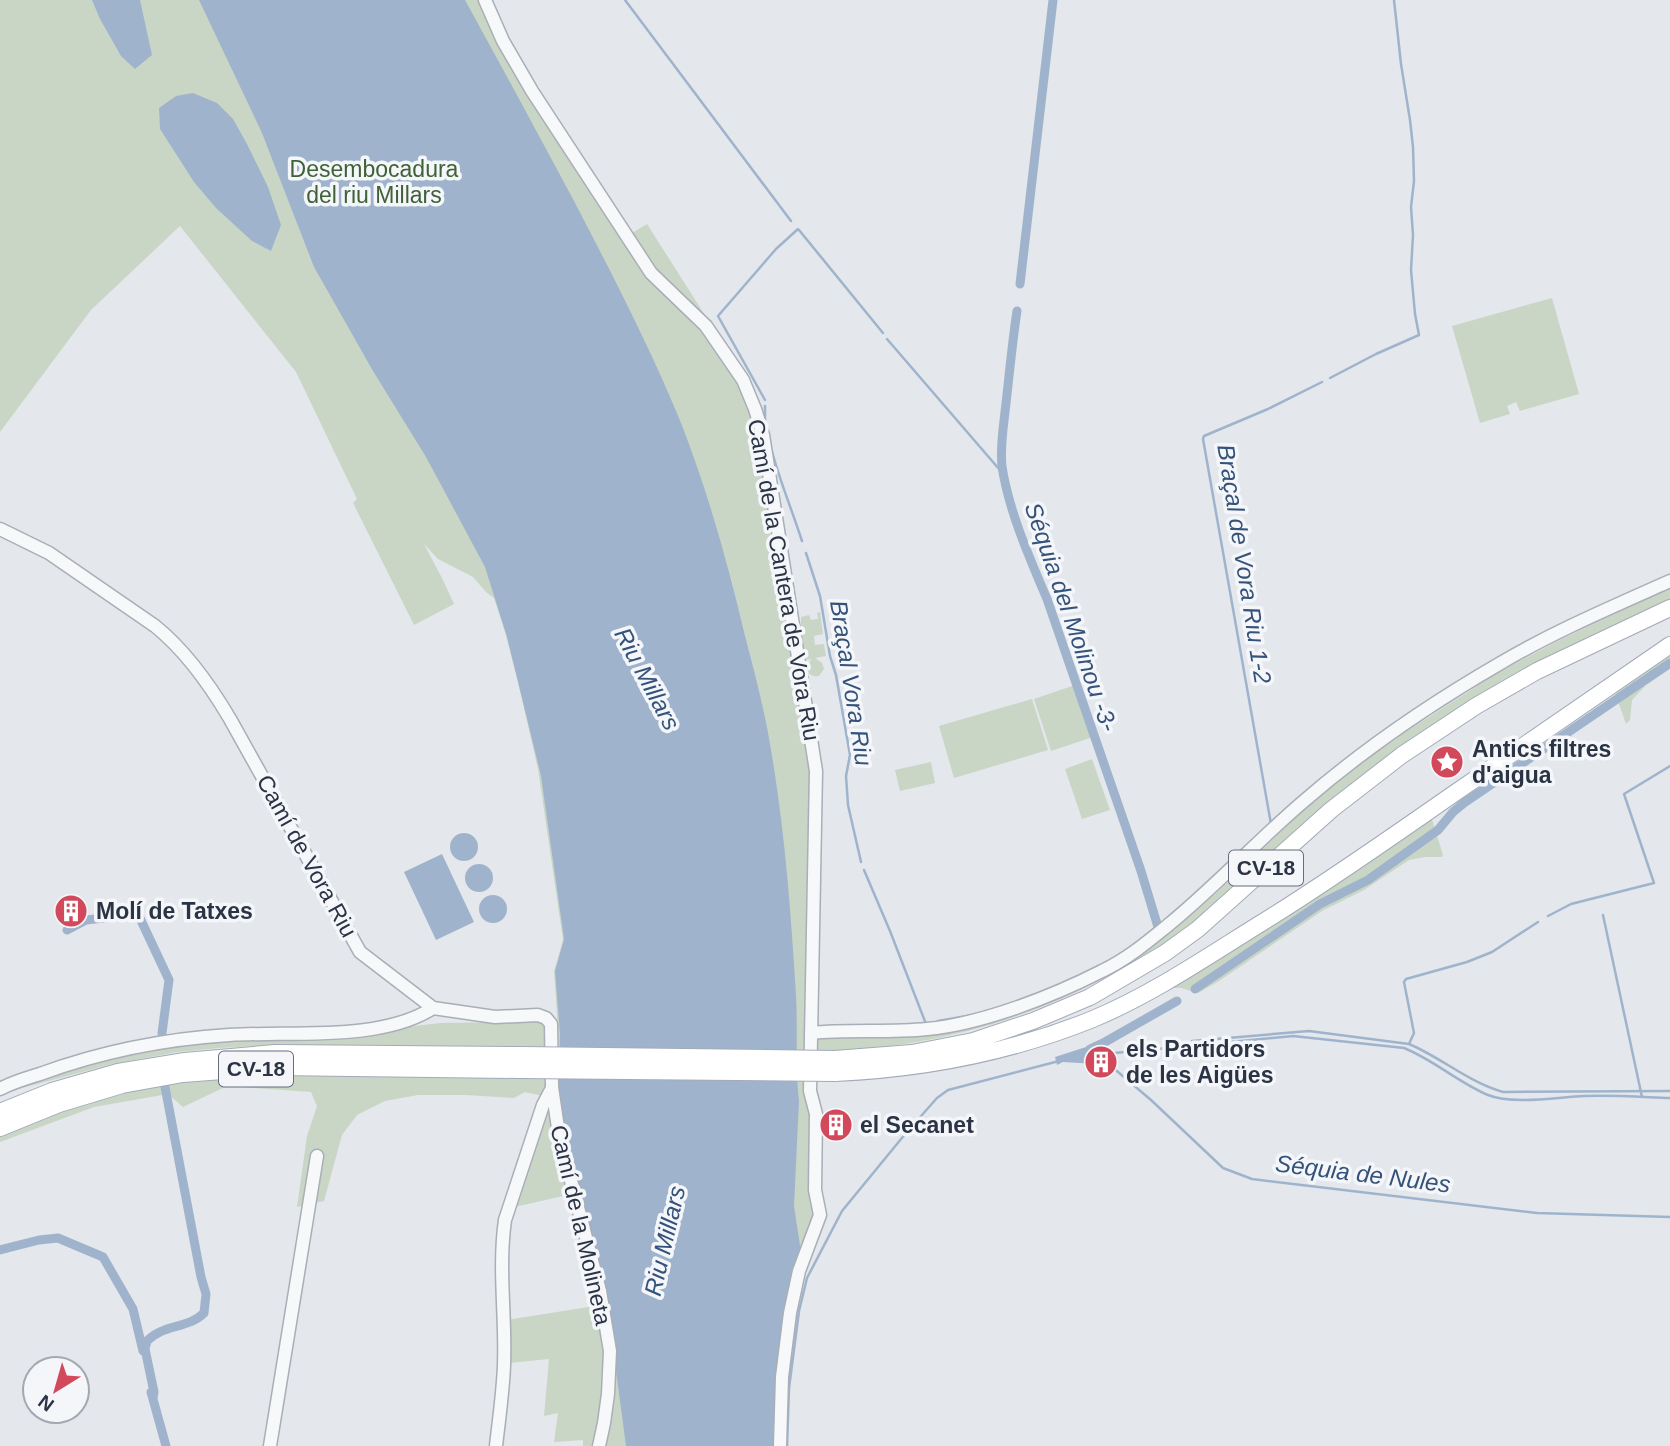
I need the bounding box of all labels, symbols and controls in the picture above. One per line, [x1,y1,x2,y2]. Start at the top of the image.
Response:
park label: Desembocadura del riu Millars [290,156,459,208]
street label: Camí de la Cantera de Vora Riu [743,417,825,743]
water label: Braçal de Vora Riu 1-2 [1212,442,1277,685]
water label: Séquia del Molinou -3- [1020,499,1123,735]
water label: Braçal Vora Riu [825,598,878,768]
water label: Riu Millars [609,623,686,735]
place label: Antics filtres d'aigua [1472,736,1611,788]
place icon: Antics filtres d'aigua [1428,743,1466,781]
street label: Camí de Vora Riu [252,770,362,942]
road number: CV-18 [1229,850,1303,886]
building icon: Molí de Tatxes [52,892,90,930]
place label: Molí de Tatxes [96,898,253,924]
place label: els Partidors de les Aigües [1126,1036,1273,1088]
building icon: els Partidors de les Aigües [1082,1043,1120,1081]
road number: CV-18 [219,1052,293,1086]
building icon: el Secanet [817,1106,855,1144]
place label: el Secanet [860,1112,974,1138]
street label: Camí de la Molineta [545,1122,617,1328]
water label: Séquia de Nules [1274,1149,1452,1198]
water label: Riu Millars [639,1183,690,1298]
north arrow [21,1355,91,1425]
text: N [34,1391,58,1416]

